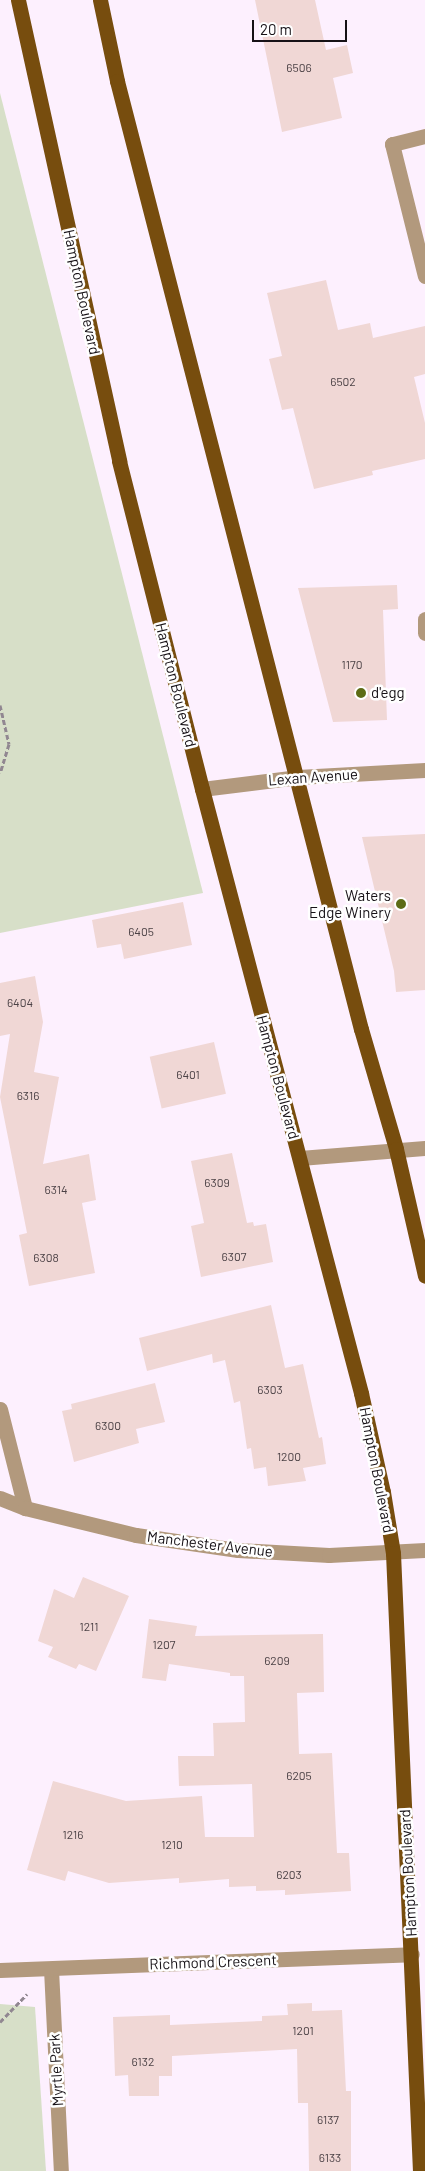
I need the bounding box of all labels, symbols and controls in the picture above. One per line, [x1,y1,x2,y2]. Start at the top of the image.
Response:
scale bar [255,10,350,42]
text: 20 m [260,20,292,38]
house number: 6506 [286,61,312,75]
street label: Hampton Boulevard [60,228,104,356]
house number: 6502 [330,375,356,389]
street label: Hampton Boulevard [152,621,200,749]
house number: 1170 [342,658,362,672]
place label: d'egg [371,684,404,702]
marker: d'egg [355,687,367,699]
street label: Lexan Avenue [268,765,358,789]
place label: Waters Edge Winery [309,886,391,921]
marker: Waters Edge Winery [395,898,407,910]
house number: 6405 [128,925,154,939]
house number: 6404 [7,996,33,1010]
street label: Hampton Boulevard [253,1013,303,1141]
house number: 6401 [176,1068,200,1082]
house number: 6316 [17,1089,39,1103]
house number: 6309 [204,1176,230,1190]
house number: 6314 [44,1183,68,1197]
house number: 6307 [222,1250,246,1264]
house number: 6308 [33,1251,59,1265]
house number: 6303 [257,1383,283,1397]
street label: Hampton Boulevard [356,1406,398,1534]
house number: 6300 [95,1419,121,1433]
house number: 1200 [277,1450,301,1464]
street label: Manchester Avenue [146,1527,274,1561]
house number: 1211 [80,1620,98,1634]
house number: 1207 [152,1638,176,1652]
house number: 6209 [264,1654,290,1668]
house number: 6205 [286,1769,312,1783]
street label: Hampton Boulevard [396,1809,420,1937]
house number: 1216 [63,1828,83,1842]
house number: 1210 [161,1838,183,1852]
house number: 6203 [276,1868,302,1882]
street label: Richmond Crescent [149,1951,277,1973]
house number: 1201 [292,2024,314,2038]
street label: Myrtle Park [45,2033,67,2107]
house number: 6132 [132,2055,154,2069]
house number: 6137 [317,2113,339,2127]
house number: 6133 [319,2151,341,2165]

